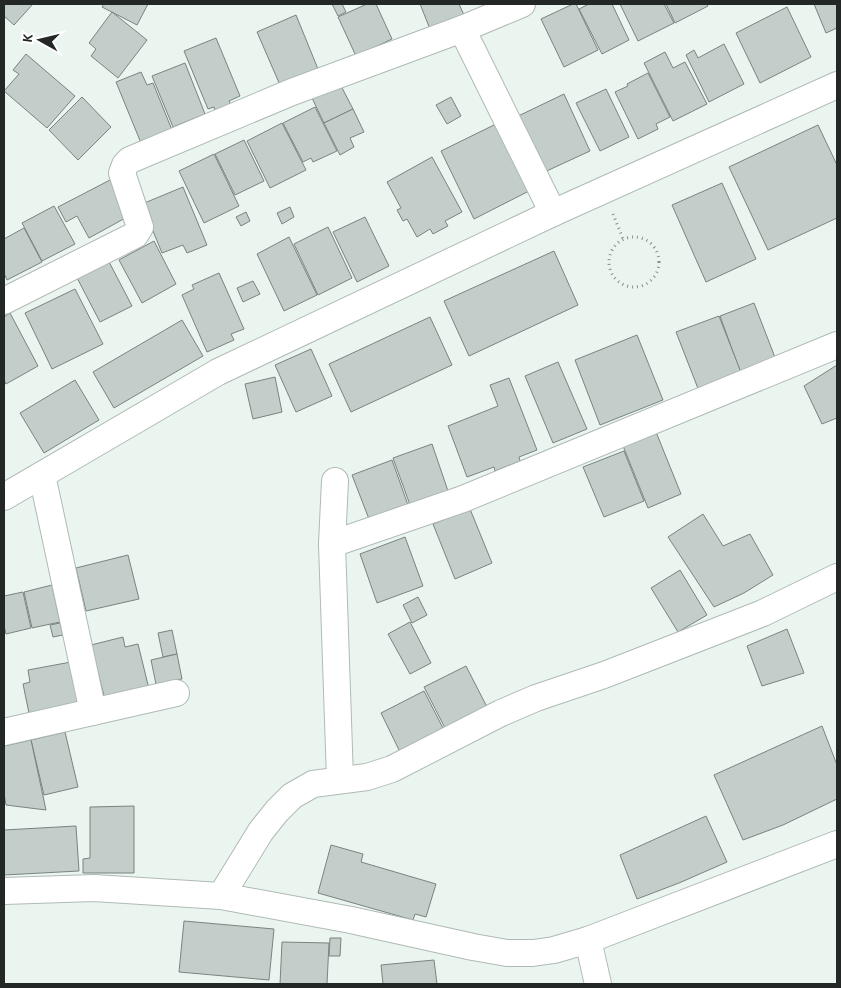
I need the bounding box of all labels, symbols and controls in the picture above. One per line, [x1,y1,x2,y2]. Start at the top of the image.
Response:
north arrow [15,15,65,65]
text: K [21,32,36,43]

